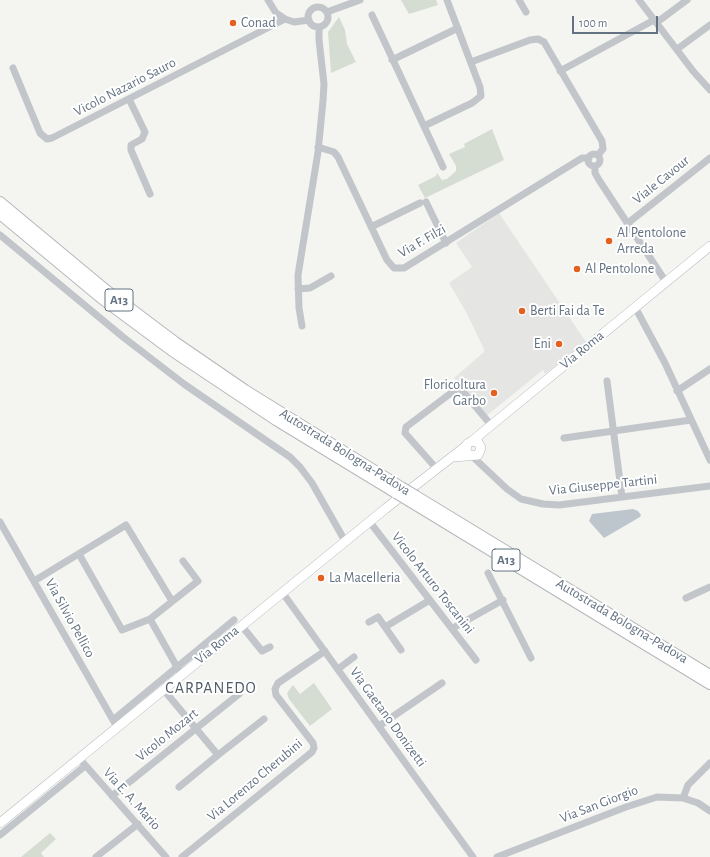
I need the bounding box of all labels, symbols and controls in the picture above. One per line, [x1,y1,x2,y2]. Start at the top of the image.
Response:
scale bar [574,8,660,34]
place label: Conad [241,15,276,31]
text: 100 m [579,17,607,29]
marker: Conad [228,18,238,28]
street label: Vicolo Nazario Sauro [71,54,179,120]
street label: Viale Cavour [629,152,693,208]
street label: Via F. Filzi [395,221,449,261]
place label: Al Pentolone Arreda [617,225,686,258]
marker: Al Pentolone Arreda [604,236,614,246]
place label: Al Pentolone [585,261,654,277]
marker: Al Pentolone [572,264,582,274]
road number: A13 [105,289,133,311]
place label: Berti Fai da Te [530,303,605,319]
marker: Berti Fai da Te [517,306,527,316]
street label: Via Roma [557,327,607,373]
place label: Eni [534,336,551,352]
marker: Eni [554,339,564,349]
place label: Floricoltura Garbo [424,377,486,410]
marker: Floricoltura Garbo [489,388,499,398]
street label: Autostrada Bologna-Padova [277,405,413,499]
street label: Via Giuseppe Tartini [548,471,658,499]
street label: Vicolo Arturo Toscanini [388,529,478,637]
road number: A13 [492,549,520,571]
place label: La Macelleria [329,570,401,586]
marker: La Macelleria [316,573,326,583]
street label: Autostrada Bologna-Padova [553,575,691,667]
street label: Via Silvio Pellico [41,576,99,660]
street label: Via Roma [192,622,242,668]
street label: Via Gaetano Donizetti [346,664,430,770]
district label: CARPANEDO [165,678,257,698]
street label: Vicolo Mozart [133,705,201,765]
street label: Via Lorenzo Cherubini [204,735,306,825]
street label: Via E. A. Mario [100,764,164,834]
street label: Via San Giorgio [558,781,640,827]

